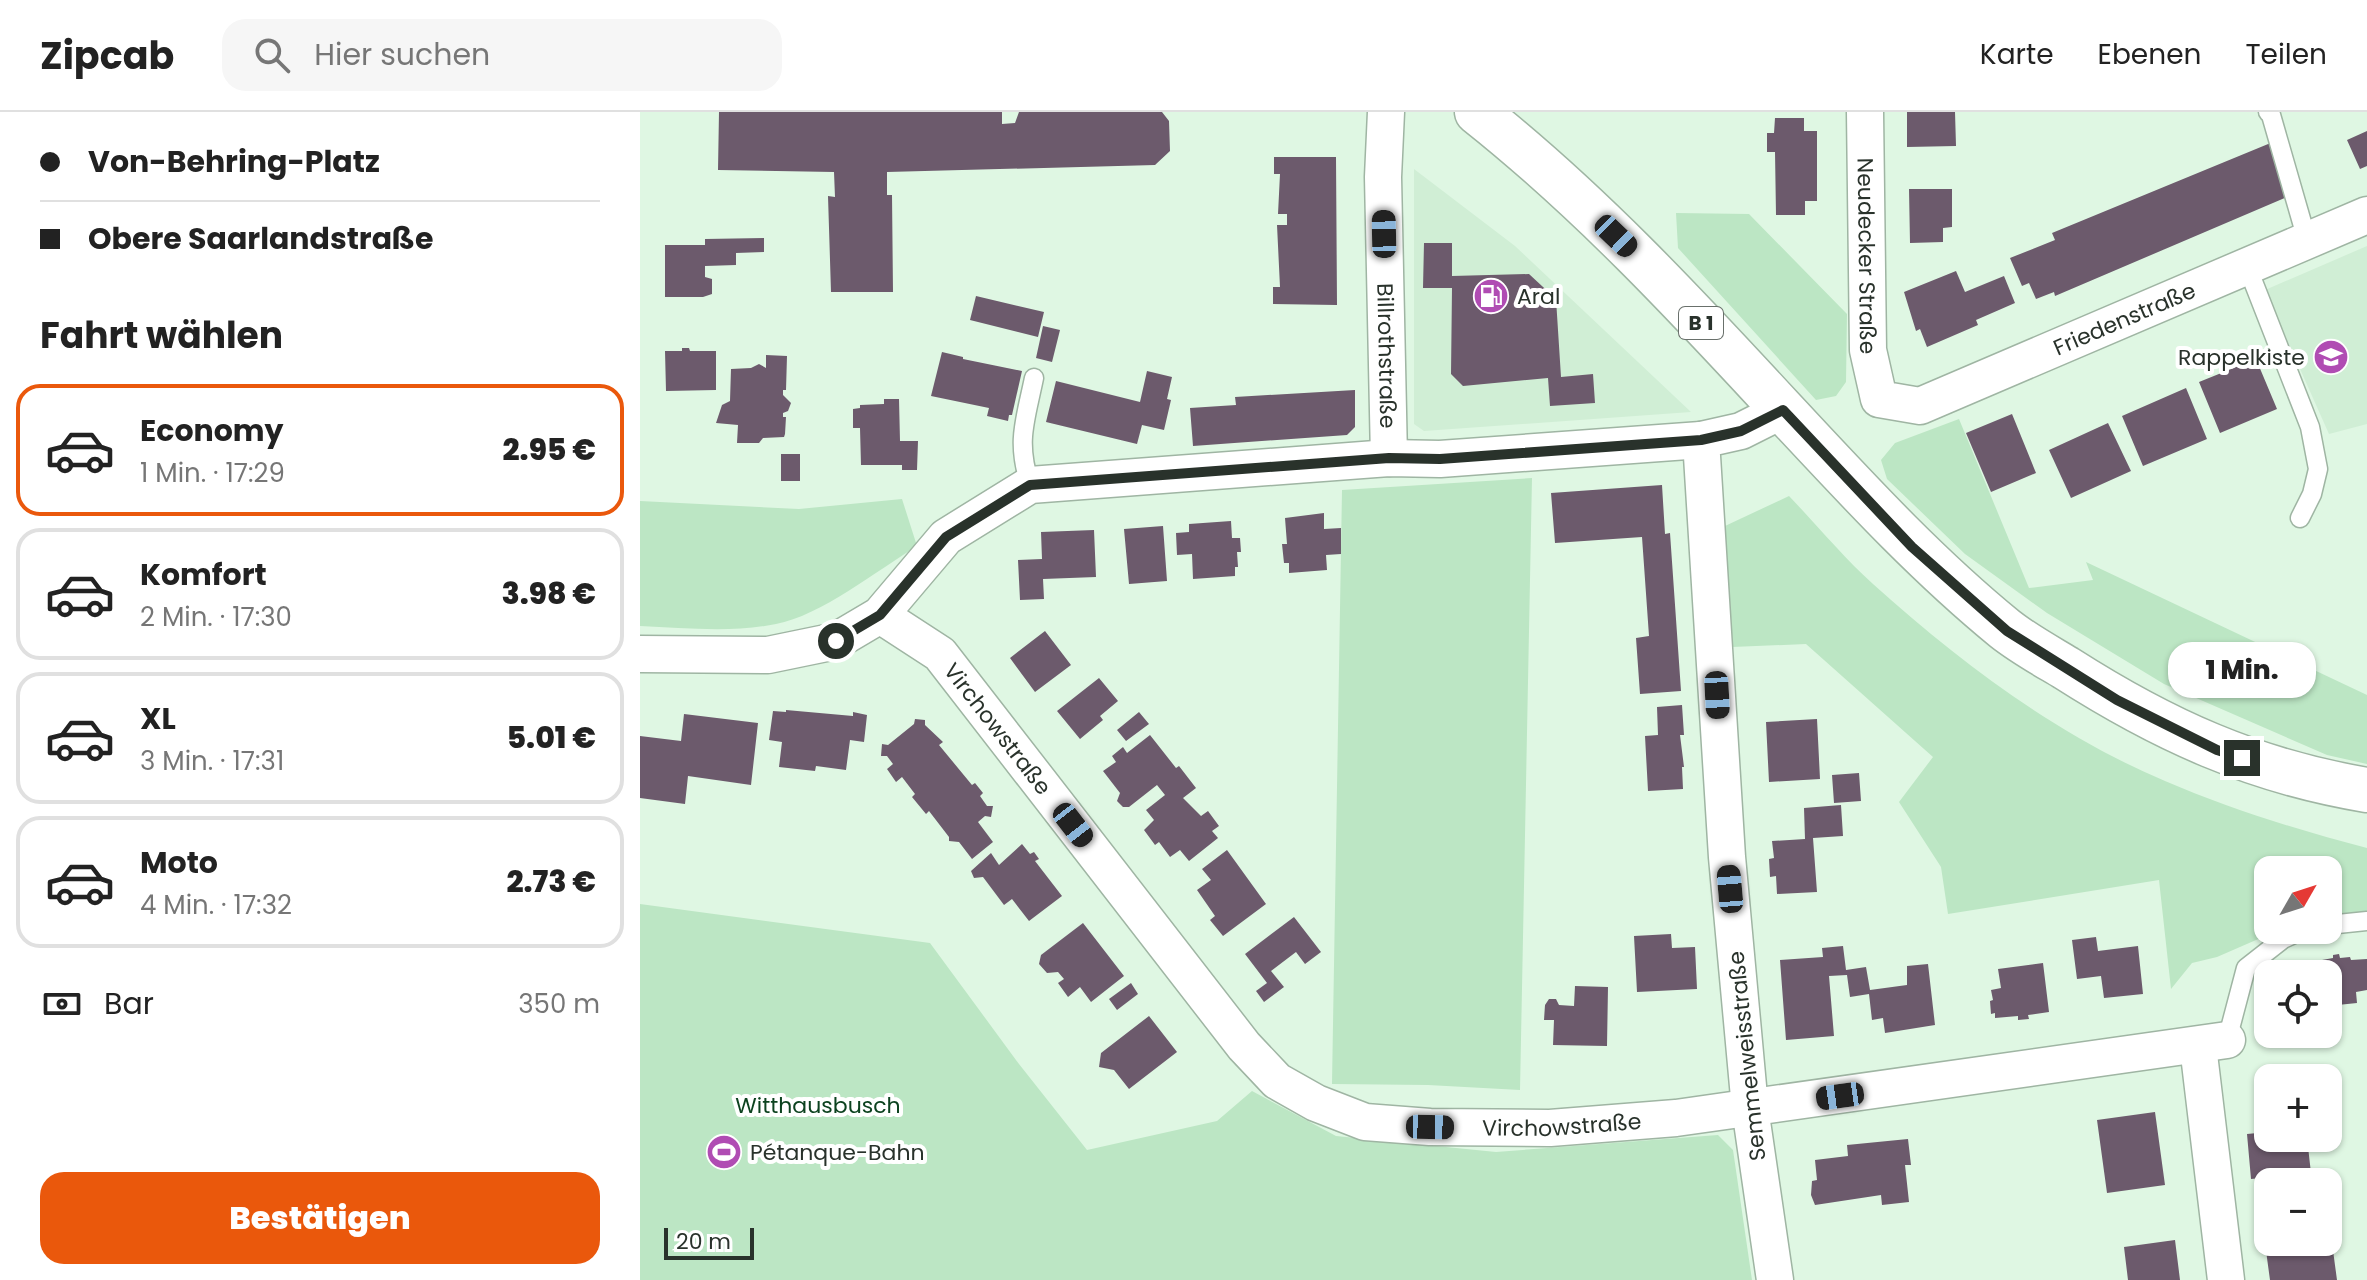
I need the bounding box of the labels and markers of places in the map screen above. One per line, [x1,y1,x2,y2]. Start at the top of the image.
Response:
fuel station icon: Aral [1472,277,1510,315]
place label: Aral [1517,281,1560,312]
school or university icon: Rappelkiste [2312,338,2350,376]
place label: Rappelkiste [2178,342,2305,373]
sports icon: Pétanque-Bahn [705,1133,743,1171]
place label: Pétanque-Bahn [750,1137,925,1168]

